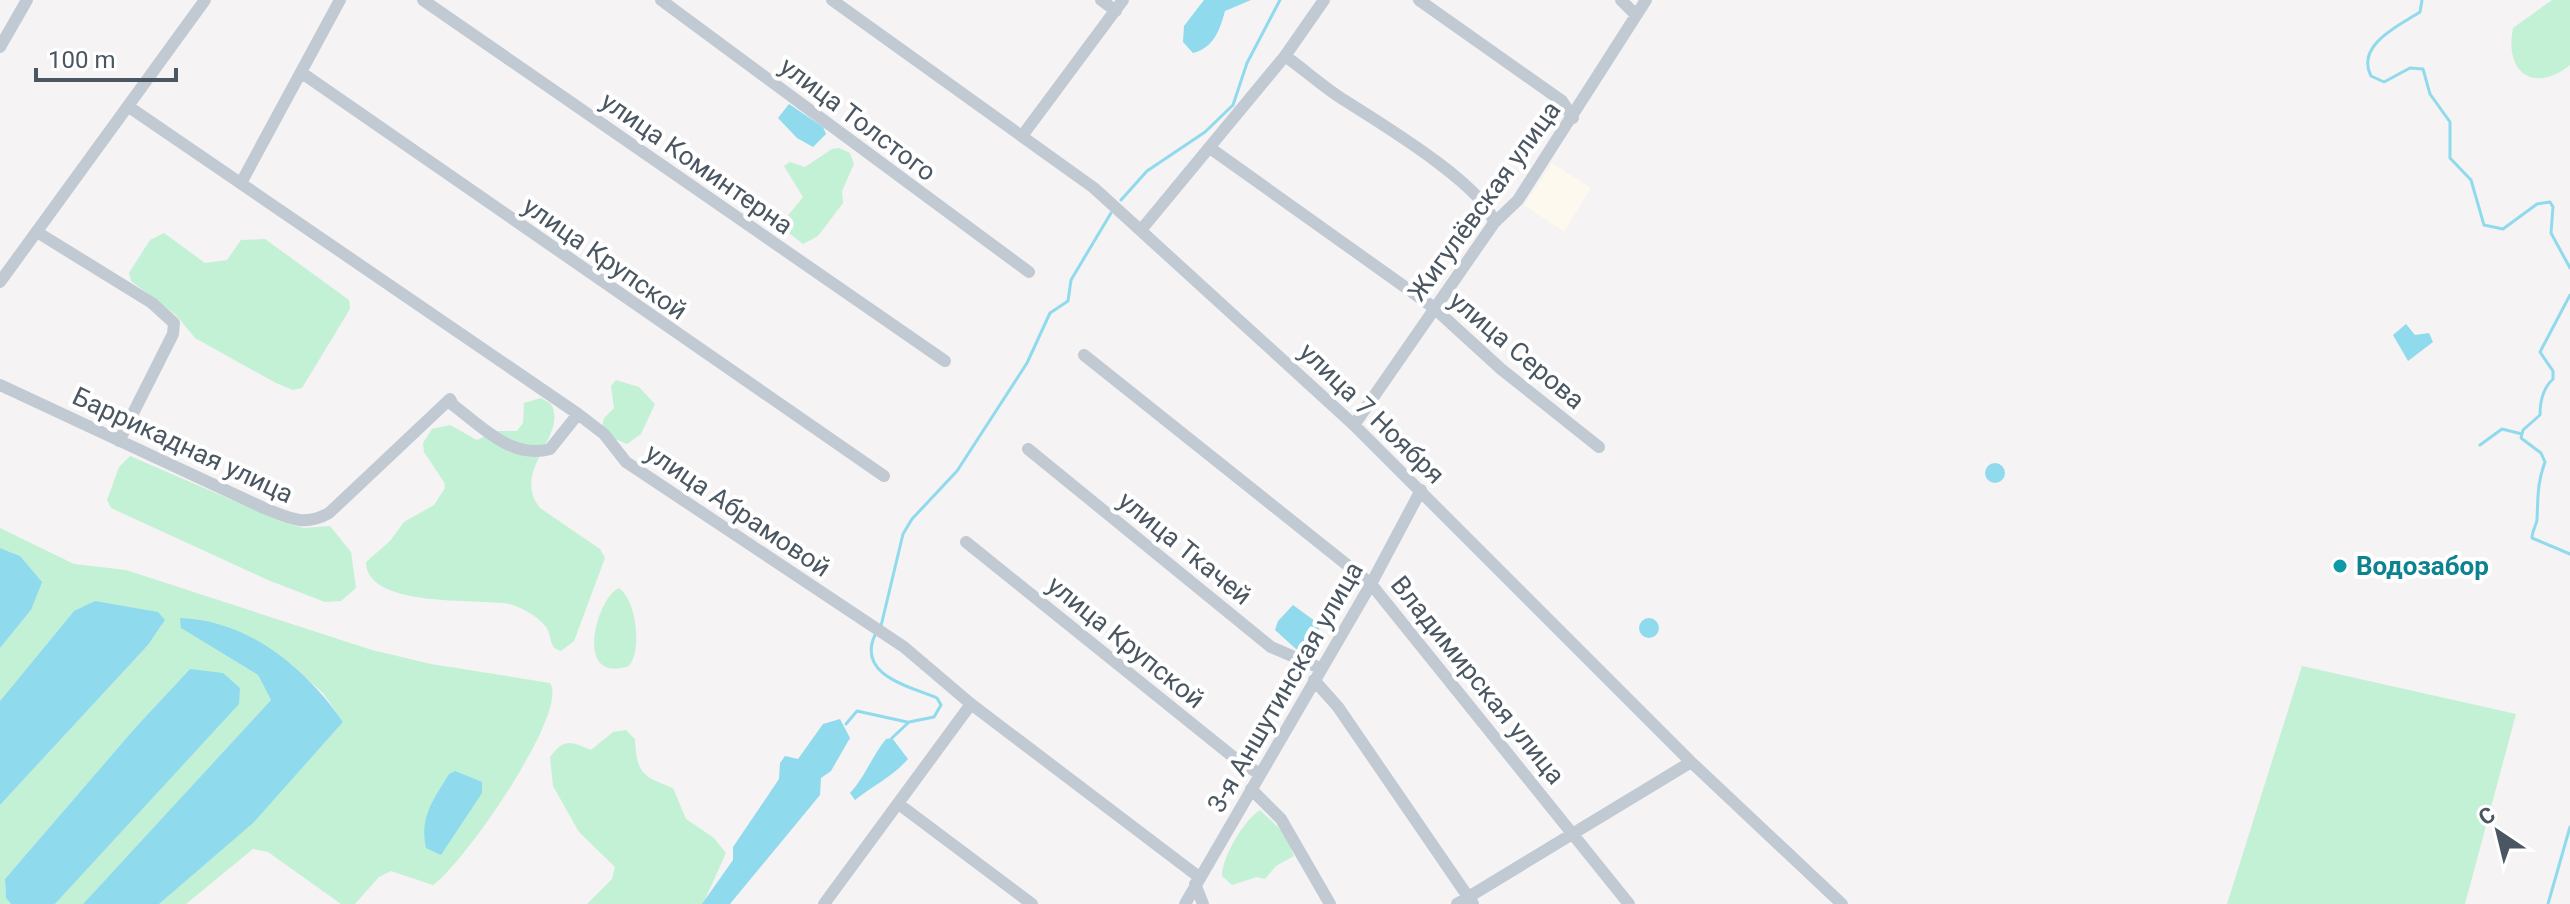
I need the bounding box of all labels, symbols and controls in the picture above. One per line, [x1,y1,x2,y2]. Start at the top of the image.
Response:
scale bar [36,32,176,82]
text: 100 m [48,46,115,74]
street label: улица Толстого [774,51,942,187]
street label: улица Коминтерна [595,86,799,240]
street label: Жигулёвская улица [1402,96,1566,306]
street label: улица Крупской [517,190,693,326]
street label: улица Серова [1443,285,1591,415]
street label: улица 7 Ноября [1293,336,1451,490]
street label: Баррикадная улица [68,381,298,509]
street label: улица Абрамовой [640,437,836,583]
street label: улица Ткачей [1112,485,1258,611]
place label: Водозабор [2356,551,2489,581]
street label: 3-я Аншутинская улица [1201,556,1369,818]
marker: Водозабор [2331,557,2349,575]
street label: улица Крупской [1041,570,1211,714]
street label: Владимирская улица [1385,570,1571,790]
north arrow [2458,792,2538,872]
text: С [2474,802,2500,830]

